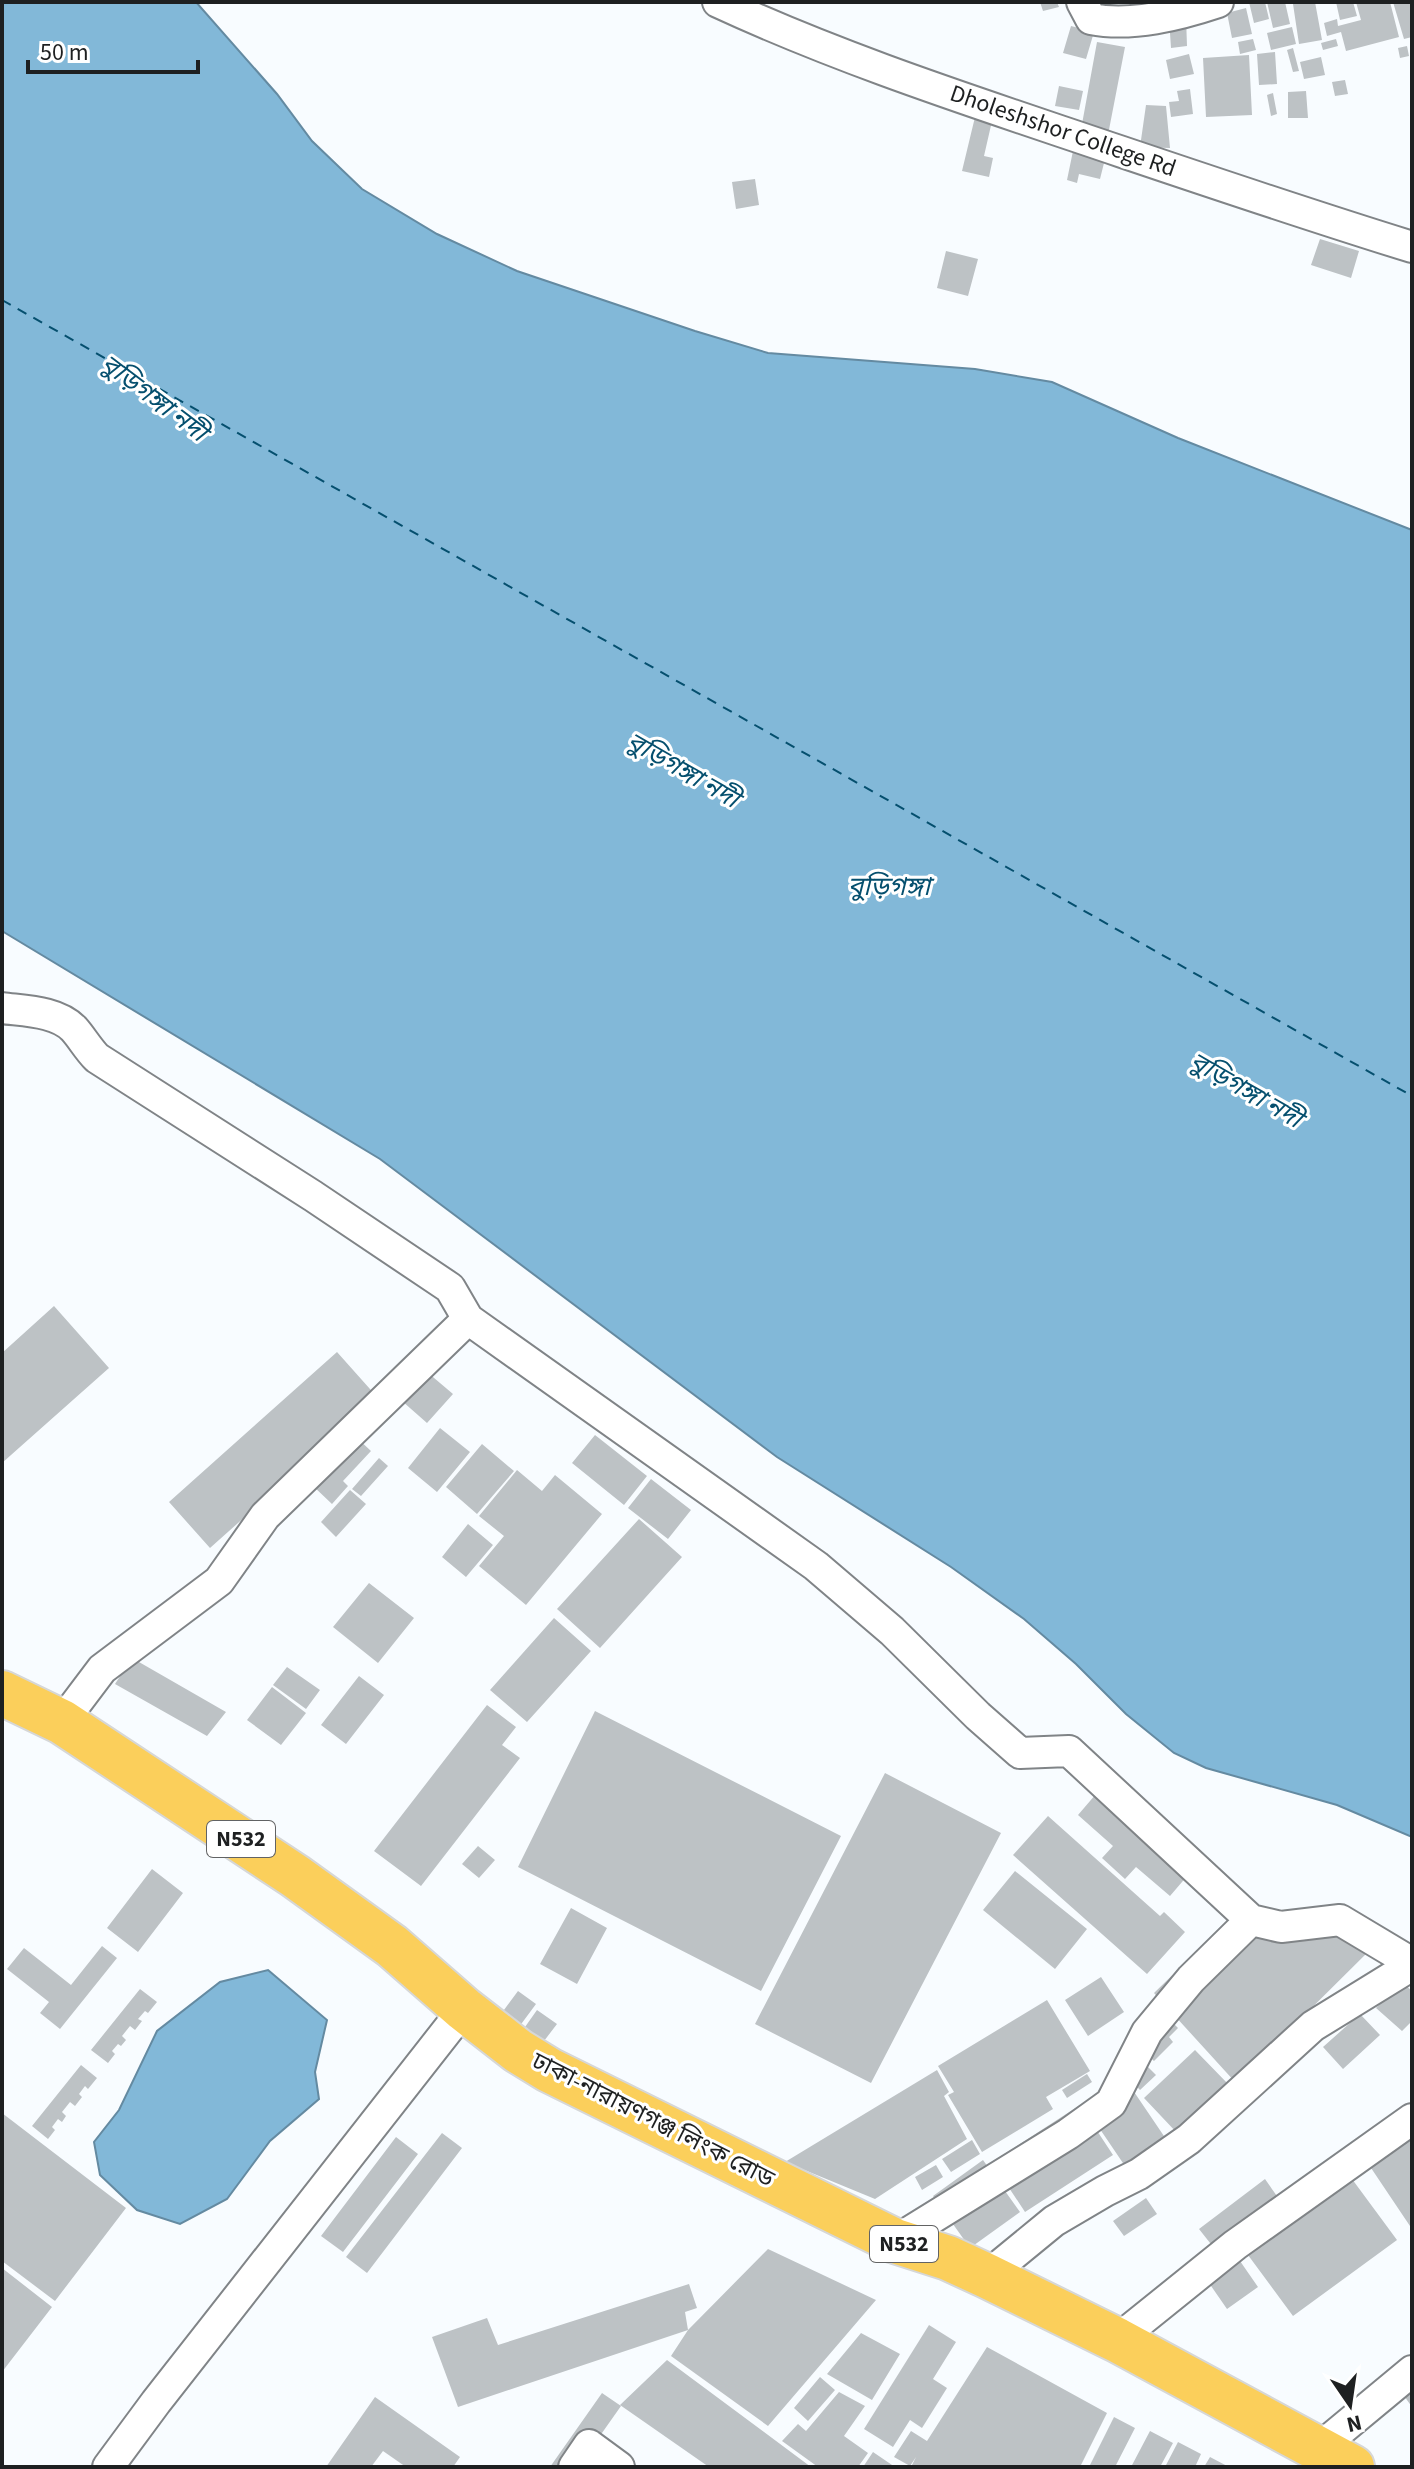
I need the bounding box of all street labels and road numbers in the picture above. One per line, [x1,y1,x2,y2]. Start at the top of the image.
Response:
street label: Dholeshshor College Rd [945,76,1181,186]
road number: N532 [207,1821,275,1857]
street label: ঢাকা-নারায়ণগঞ্জ লিংক রোড [525,2043,781,2197]
road number: N532 [870,2226,938,2262]

